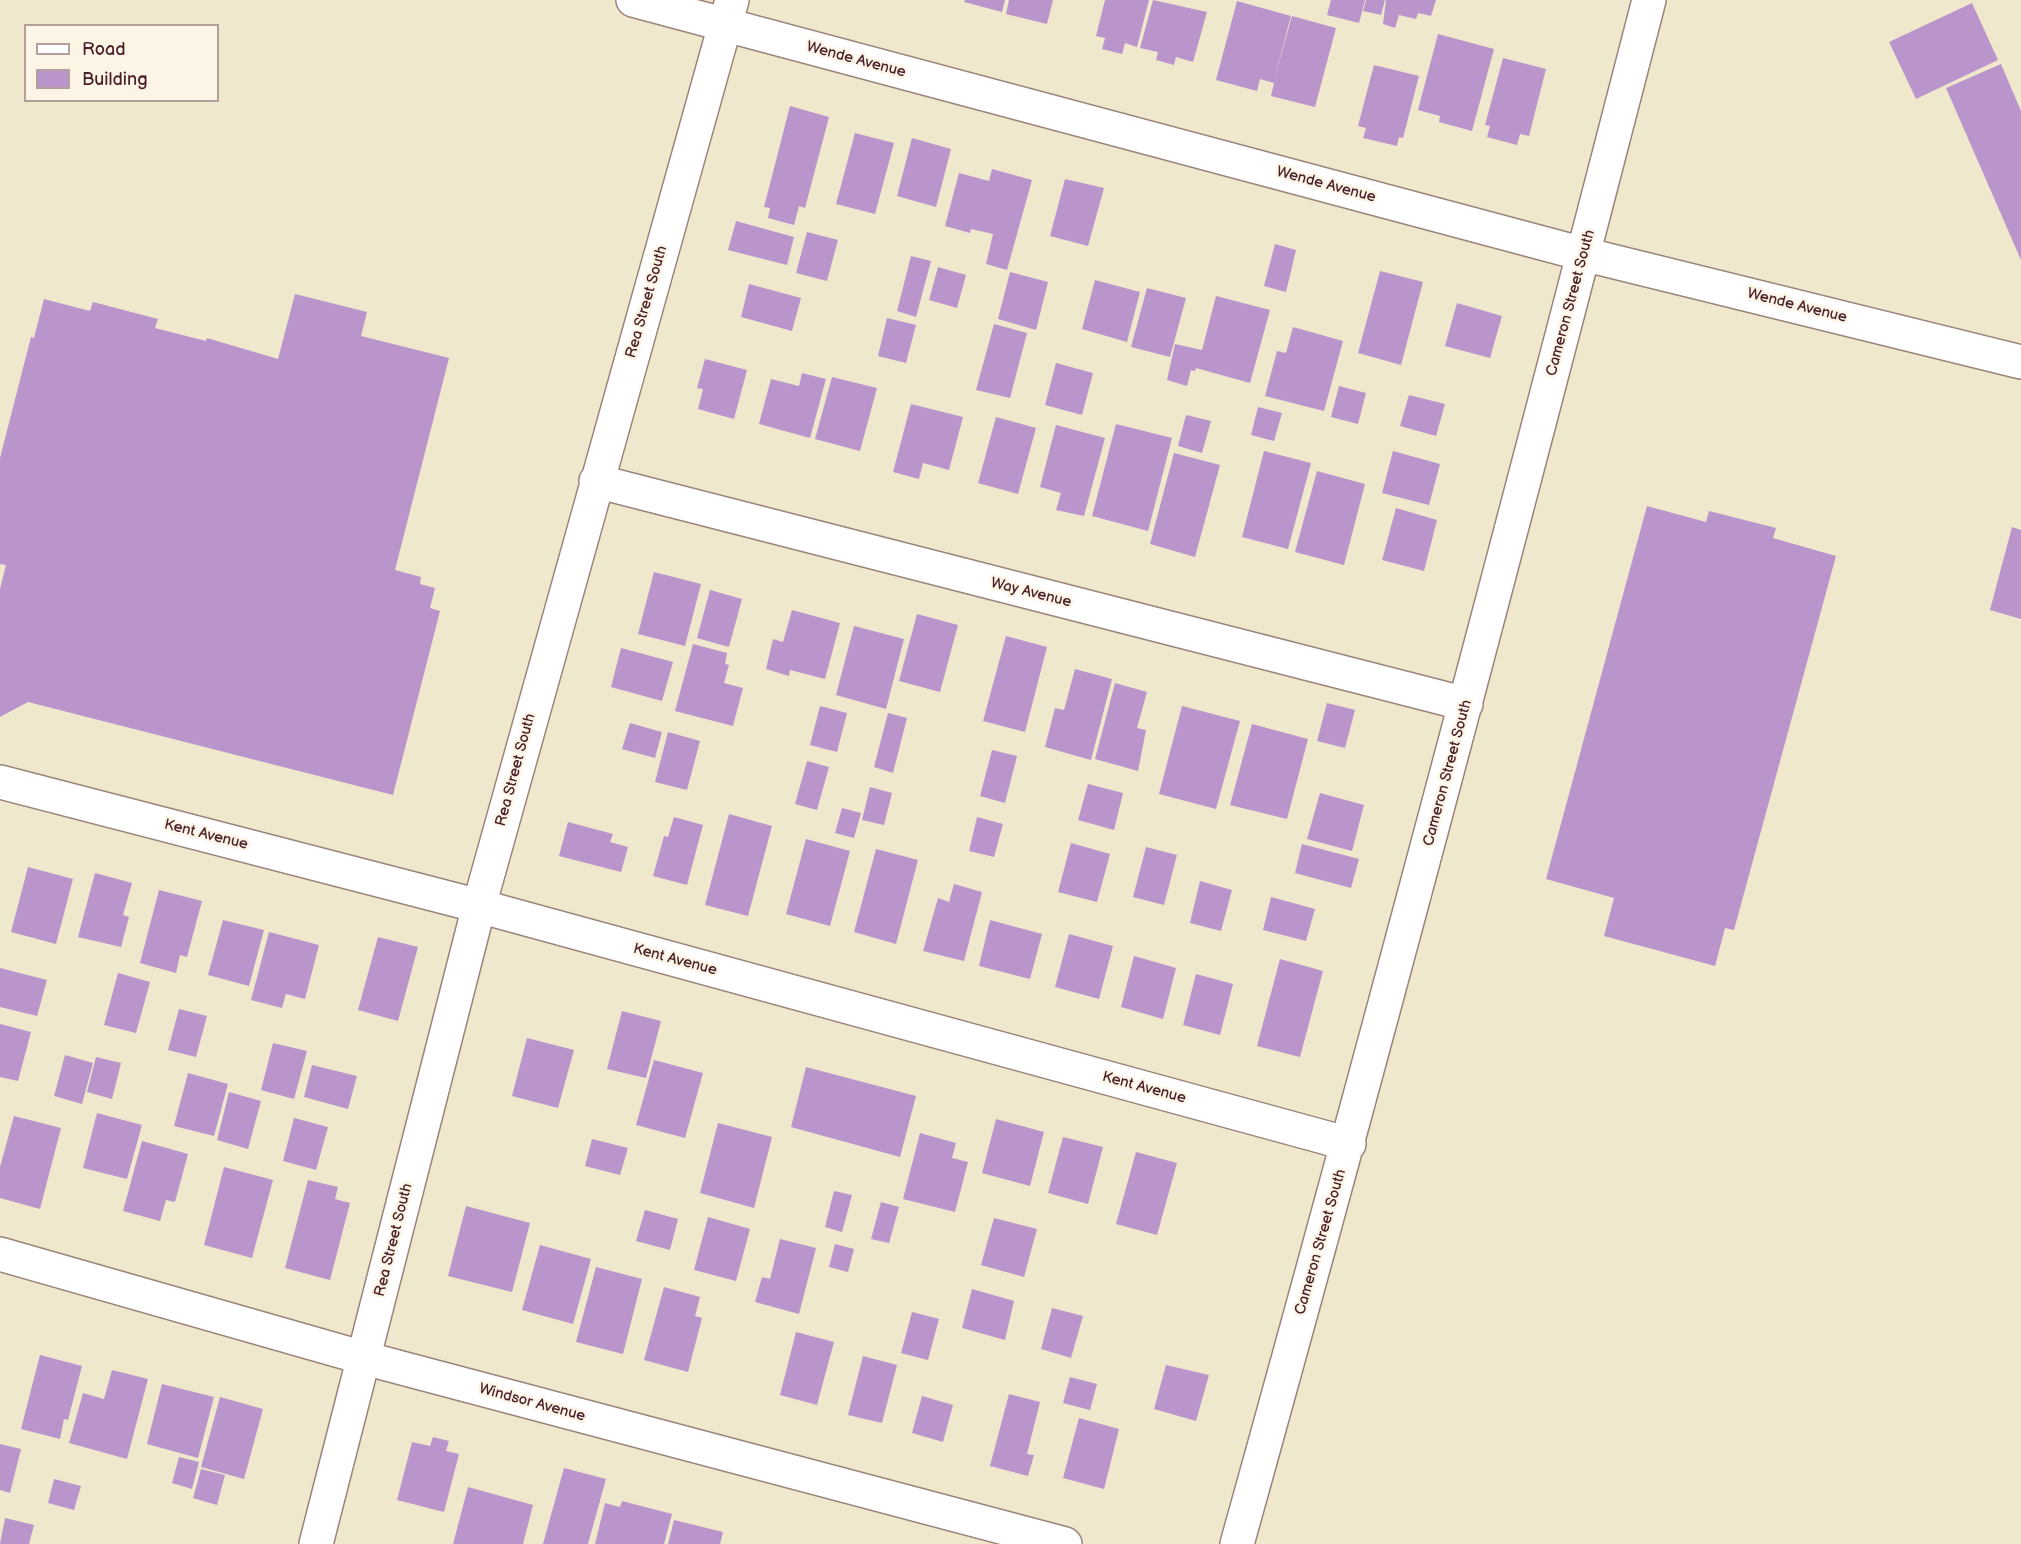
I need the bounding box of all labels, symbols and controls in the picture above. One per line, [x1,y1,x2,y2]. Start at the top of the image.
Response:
legend [24,24,219,102]
street label: Wende Avenue [804,38,908,82]
text: Road [82,39,126,60]
text: Building [82,69,148,90]
street label: Wende Avenue [1274,163,1378,207]
street label: Cameron Street South [1543,228,1599,378]
street label: Rea Street South [622,244,672,360]
street label: Wende Avenue [1745,285,1849,327]
street label: Way Avenue [989,574,1073,612]
street label: Cameron Street South [1420,698,1476,848]
street label: Rea Street South [492,712,540,828]
street label: Kent Avenue [162,816,250,854]
street label: Kent Avenue [631,940,719,980]
street label: Kent Avenue [1100,1068,1188,1108]
street label: Cameron Street South [1292,1167,1350,1317]
street label: Rea Street South [371,1182,417,1298]
street label: Windsor Avenue [477,1380,587,1426]

